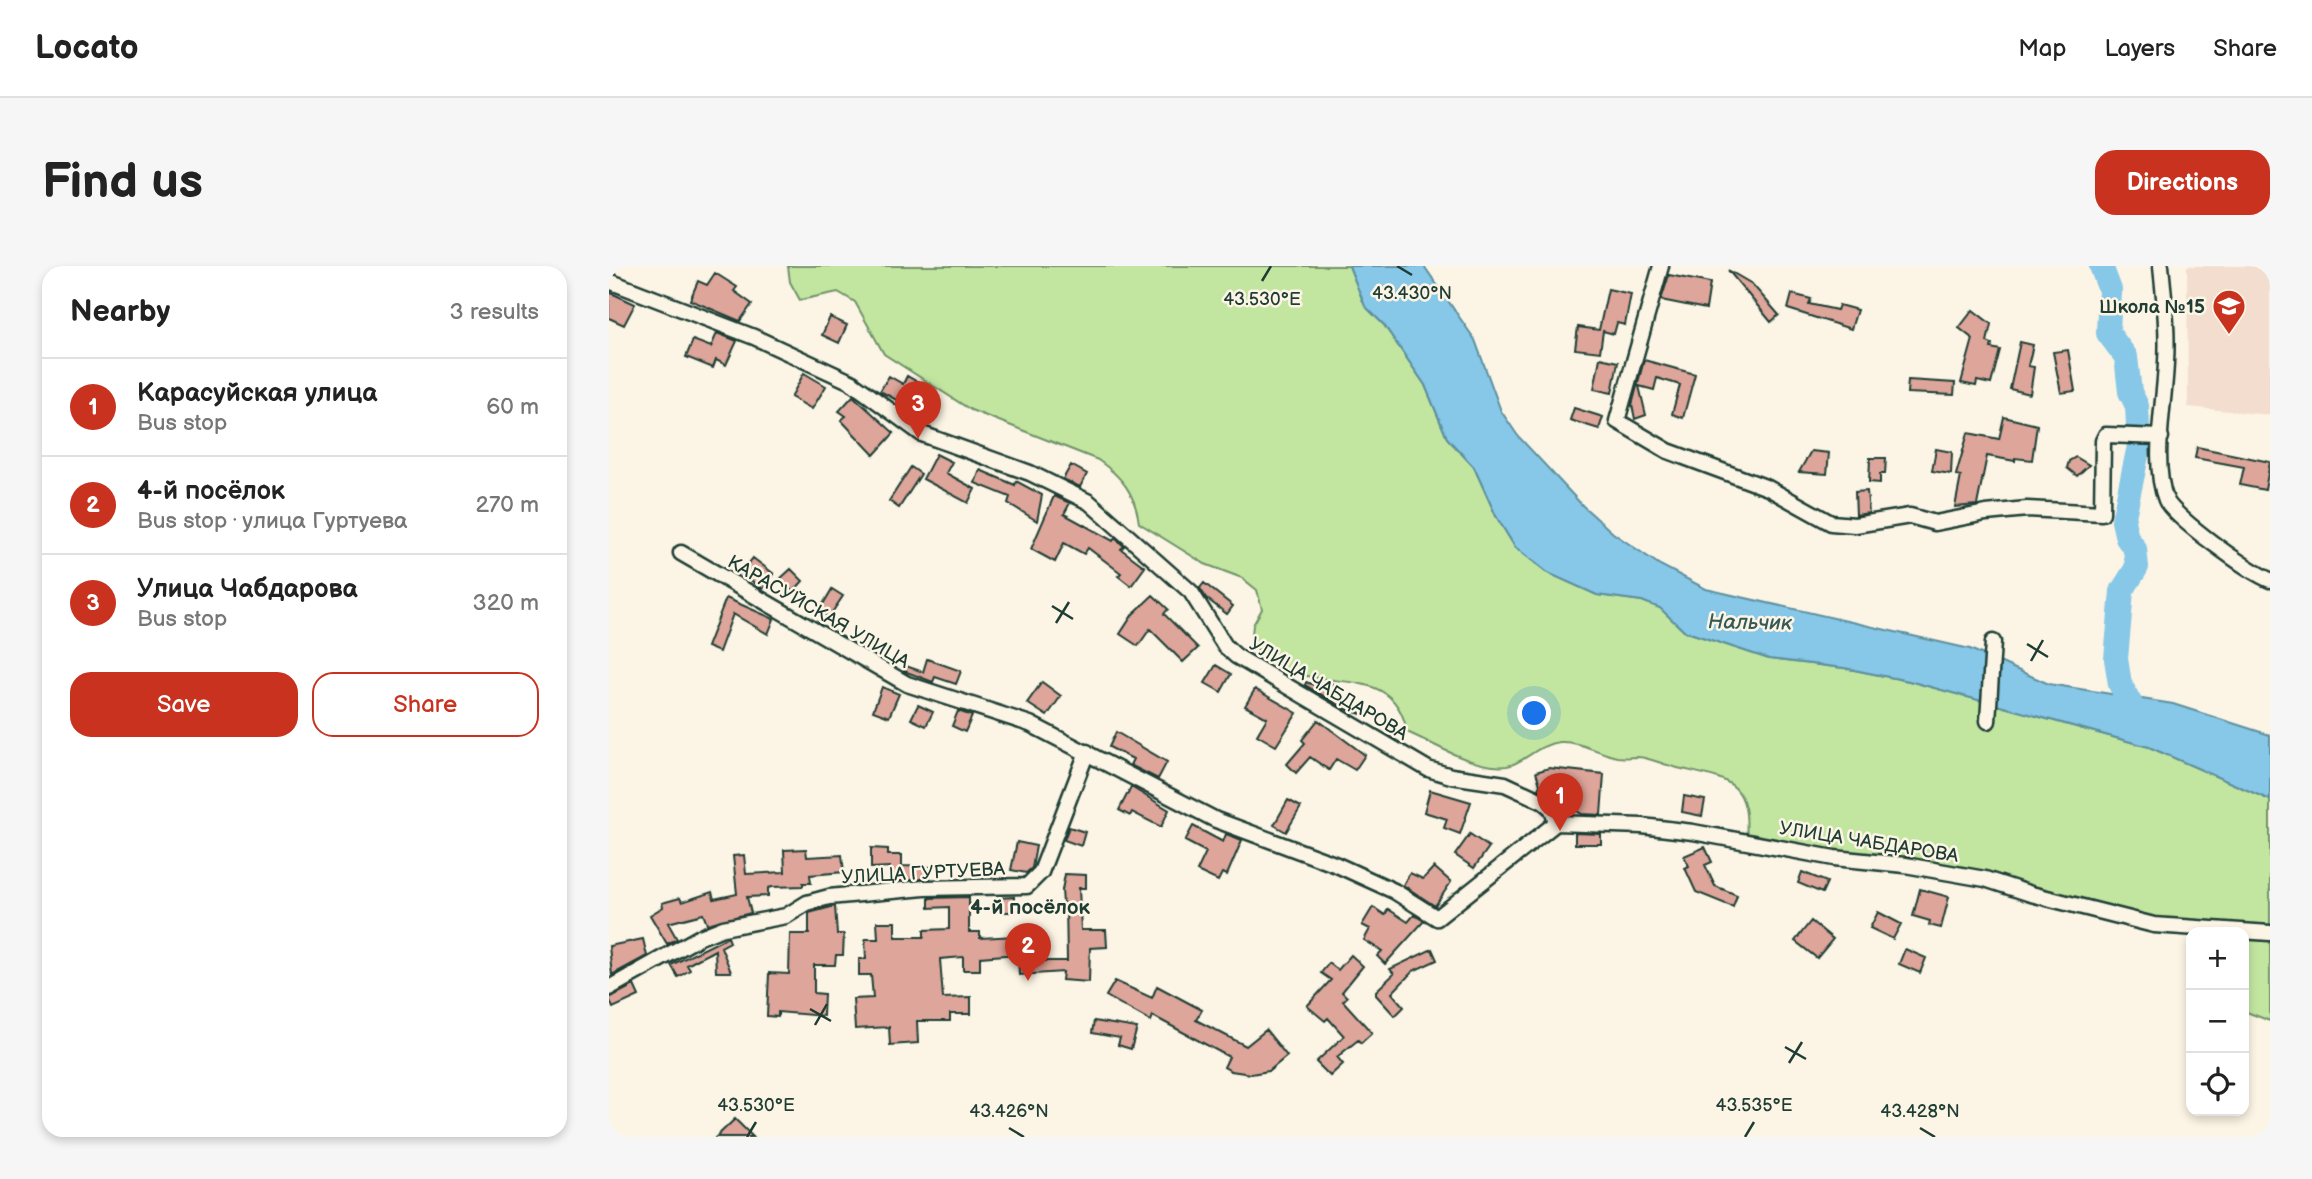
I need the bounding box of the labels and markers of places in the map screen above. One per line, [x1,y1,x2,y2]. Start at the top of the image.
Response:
school or university icon: Школа №15 [2210,287,2248,336]
place label: Школа №15 [2099,296,2205,319]
pin: 3 [895,381,941,439]
pin: 1 [1537,773,1583,831]
pin: 2 [1005,923,1051,981]

